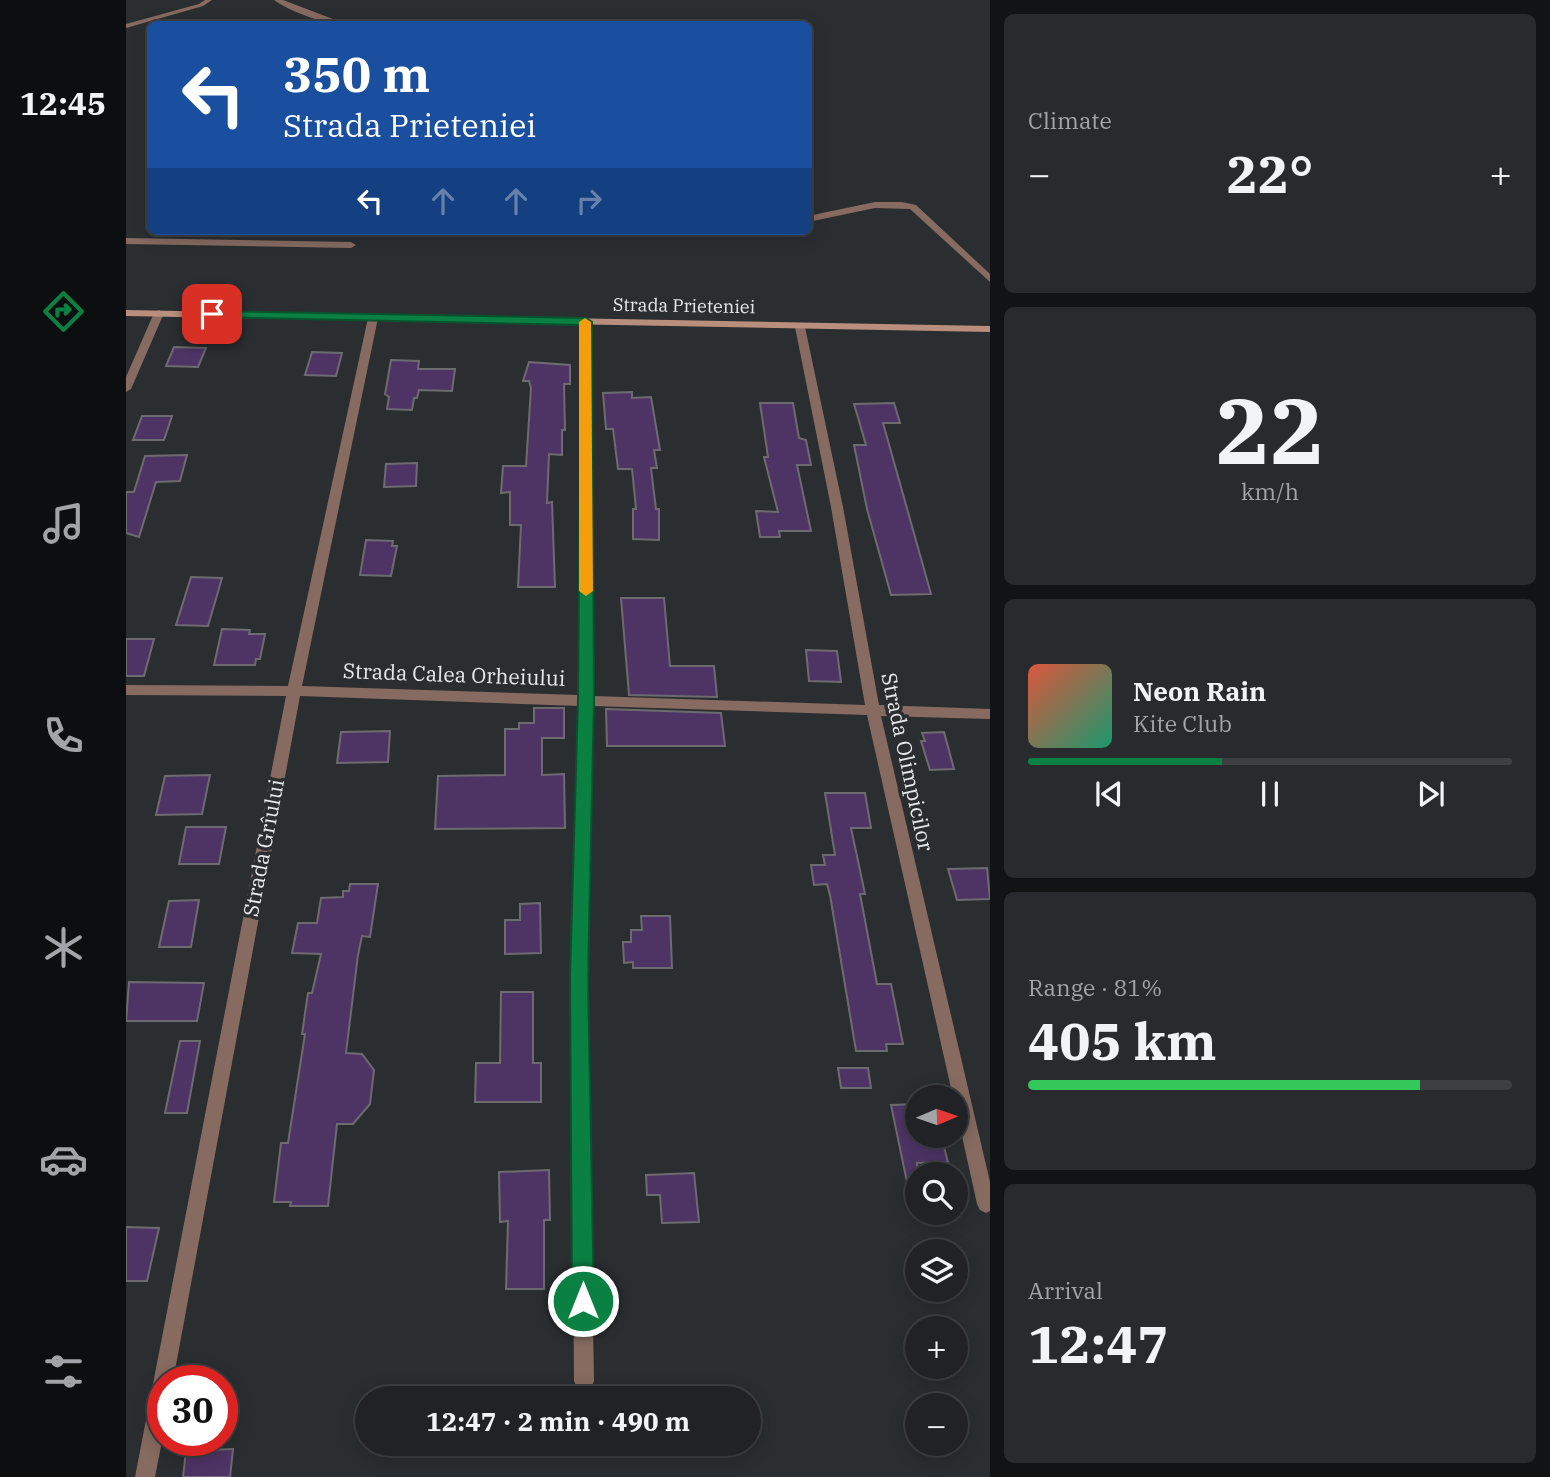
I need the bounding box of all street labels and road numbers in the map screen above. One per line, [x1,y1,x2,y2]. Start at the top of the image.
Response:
street label: Strada Prieteniei [613,293,756,318]
street label: Strada Calea Orheiului [342,656,566,692]
street label: Strada Olimpicilor [875,670,941,854]
street label: Strada Grîului [236,777,290,919]

